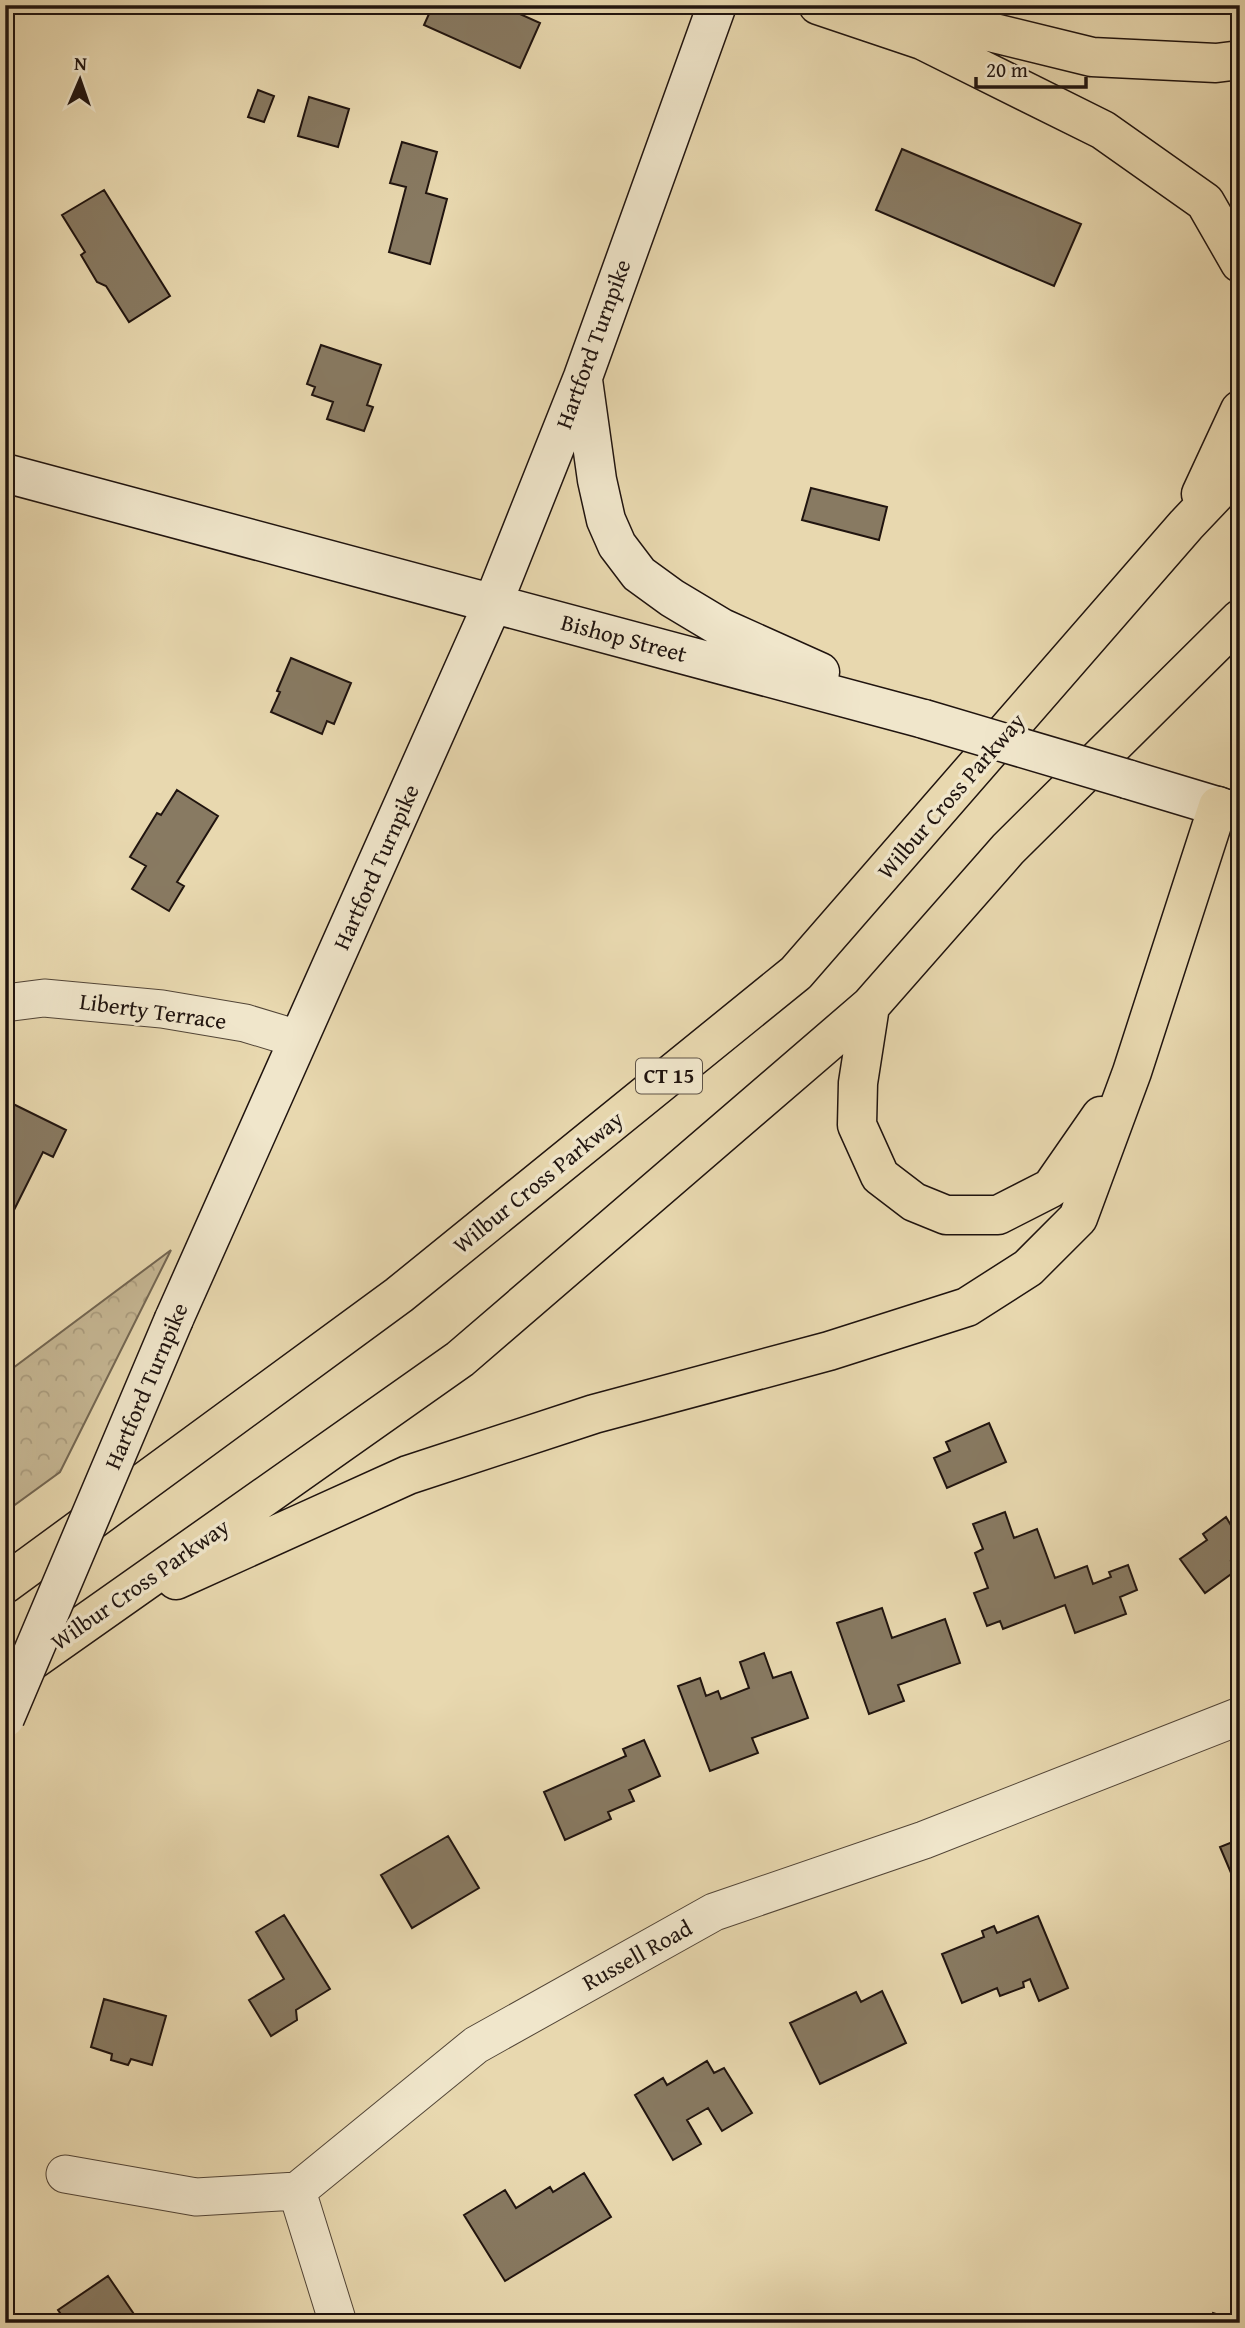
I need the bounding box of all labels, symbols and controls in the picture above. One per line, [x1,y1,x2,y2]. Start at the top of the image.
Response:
north arrow [46,46,116,116]
scale bar [976,46,1086,90]
text: N [74,49,88,77]
text: 20 m [986,54,1028,85]
street label: Hartford Turnpike [547,255,638,433]
street label: Bishop Street [558,605,691,670]
street label: Wilbur Cross Parkway [869,705,1033,886]
street label: Hartford Turnpike [324,779,427,955]
street label: Liberty Terrace [78,984,229,1037]
road number: CT 15 [636,1058,702,1094]
street label: Wilbur Cross Parkway [445,1102,630,1261]
street label: Hartford Turnpike [96,1297,196,1474]
street label: Wilbur Cross Parkway [44,1509,236,1658]
street label: Russell Road [576,1910,698,1998]

